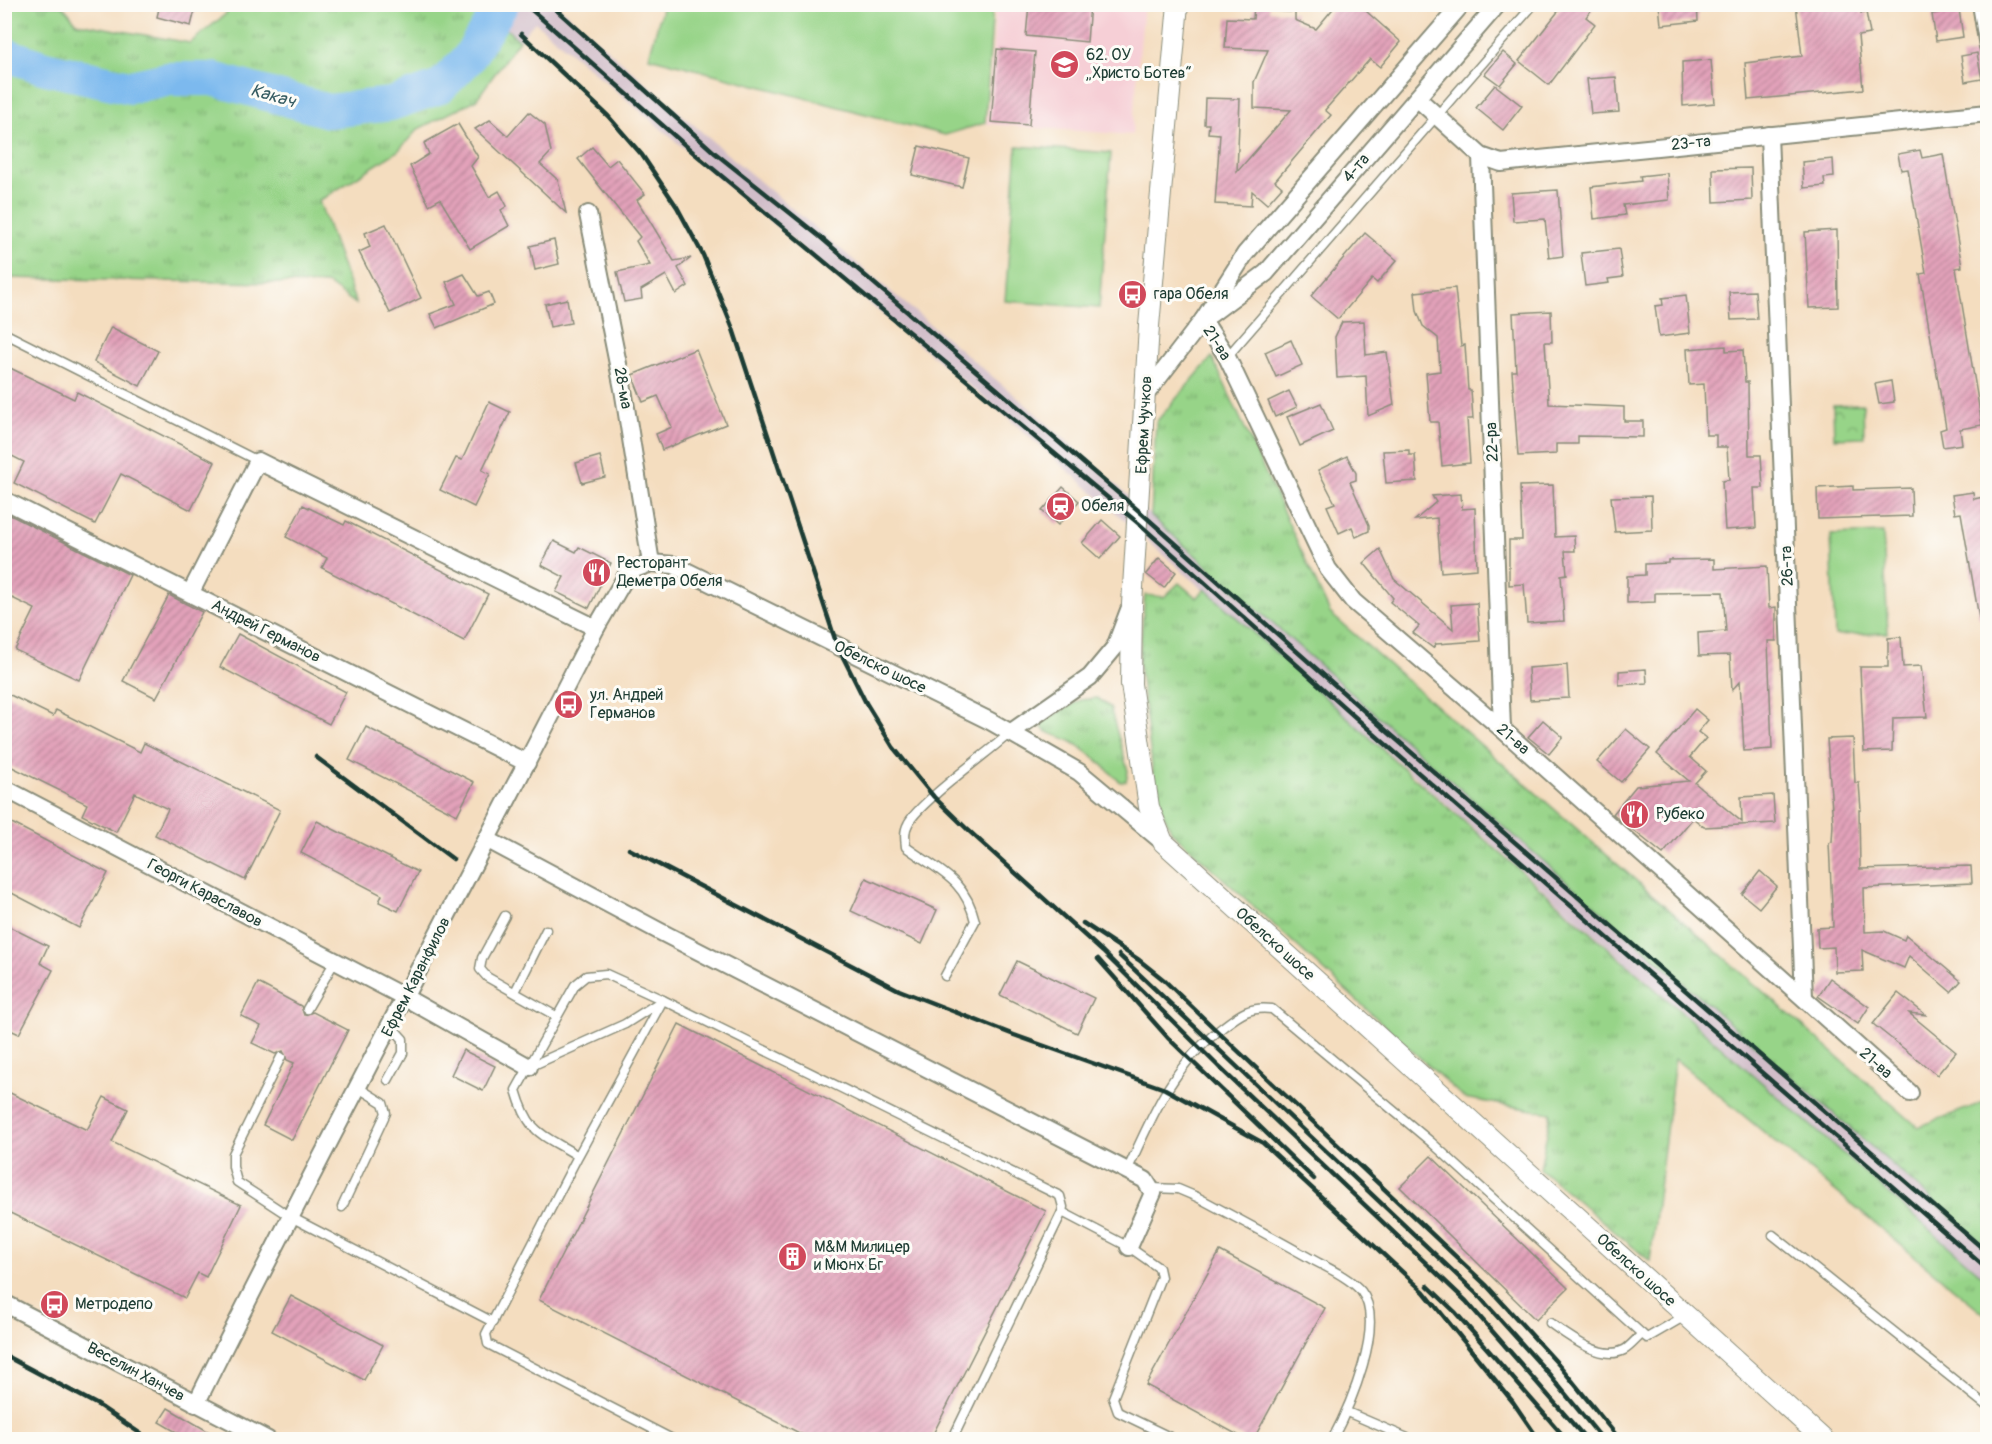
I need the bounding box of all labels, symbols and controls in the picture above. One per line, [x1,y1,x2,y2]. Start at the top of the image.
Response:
place label: 62. ОУ „Христо Ботев“ [1086,45,1192,83]
school or university icon: 62. ОУ „Христо Ботев“ [1049,48,1081,80]
water label: Какач [248,79,299,114]
street label: 23-та [1670,131,1712,155]
street label: 4-та [1338,150,1374,186]
bus stop icon: гара Обеля [1117,278,1149,310]
place label: гара Обеля [1154,284,1229,304]
street label: 21-ва [1199,322,1235,364]
street label: 28-ма [610,366,636,410]
street label: Ефрем Чучков [1131,375,1157,475]
street label: 22-ра [1481,422,1503,462]
station icon: Обеля [1044,490,1076,522]
place label: Обеля [1081,496,1124,516]
street label: 26-та [1776,545,1798,587]
place label: Ресторант Деметра Обеля [616,553,723,591]
restaurant icon: Ресторант Деметра Обеля [580,556,612,588]
street label: Андрей Германов [208,595,324,667]
street label: Обелско шосе [831,636,929,698]
place label: ул. Андрей Германов [589,685,663,723]
bus stop icon: ул. Андрей Германов [553,688,585,720]
street label: 21-ва [1492,719,1534,759]
restaurant icon: Рубеко [1619,798,1651,830]
place label: Рубеко [1656,804,1705,824]
street label: Георги Караславов [144,854,266,932]
street label: Обелско шосе [1231,903,1319,985]
street label: Ефрем Каранфилов [377,914,455,1040]
street label: 21-ва [1855,1043,1897,1083]
street label: Обелско шосе [1592,1229,1680,1311]
place label: М&M Mилицер и Мюнх Бг [814,1237,910,1275]
building icon: М&M Mилицер и Мюнх Бг [777,1240,809,1272]
bus stop icon: Метродепо [38,1288,70,1320]
place label: Метродепо [75,1294,153,1314]
street label: Веселин Ханчев [84,1338,188,1406]

